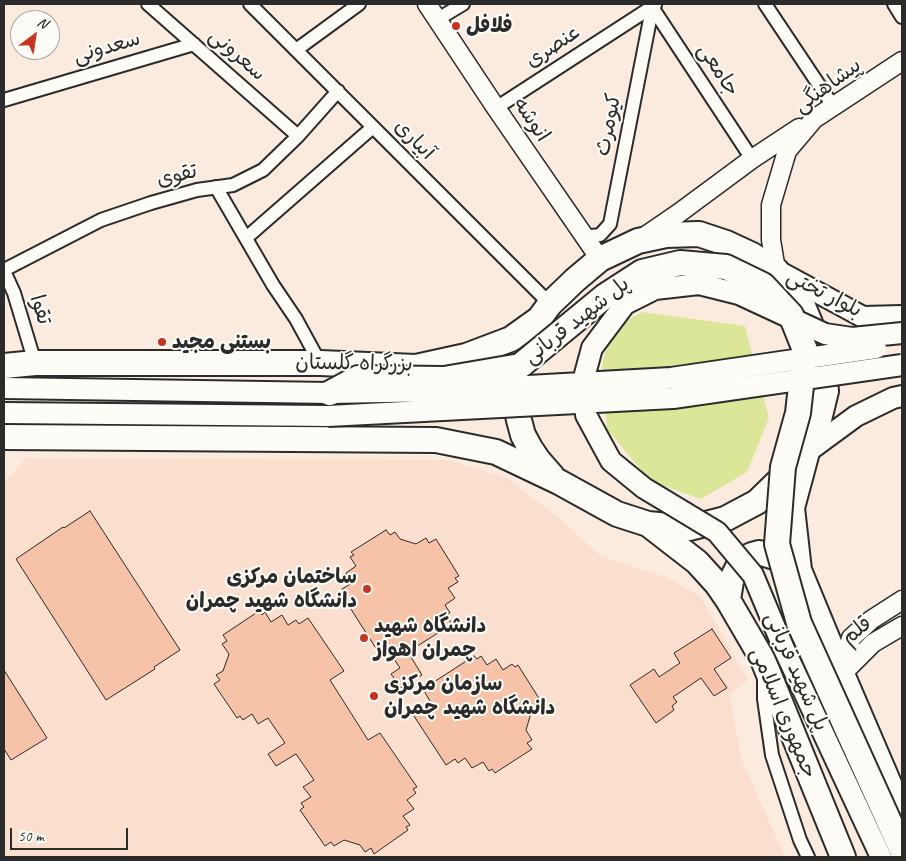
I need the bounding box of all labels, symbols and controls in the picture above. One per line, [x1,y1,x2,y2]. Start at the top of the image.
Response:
north arrow [10,10,60,60]
text: N [34,13,51,32]
place label: فلافل [466,13,513,39]
marker: فلافل [450,20,462,32]
street label: عنصری [521,20,585,74]
street label: سعرونی [203,23,271,87]
street label: سعدونی [71,26,143,70]
street label: جامعی [692,39,744,101]
street label: پیشاهنگی [789,53,867,119]
street label: کیومرث [591,92,627,158]
street label: انوشه [507,93,555,147]
street label: آبیاری [388,114,440,166]
street label: تقوی [154,159,200,193]
street label: بلوار تختی [782,264,866,324]
street label: پل شهید قربانی [519,272,635,370]
street label: تقوا [24,292,56,328]
place label: بستنی مجید [172,329,271,355]
marker: بستنی مجید [156,336,168,348]
street label: بزرگراه گلستان [295,350,413,378]
place label: ساختمان مرکزی دانشگاه شهید چمران [186,564,357,614]
marker: ساختمان مرکزی دانشگاه شهید چمران [361,583,373,595]
street label: پل شهید قربانی [759,609,833,735]
street label: قلم [837,611,877,651]
place label: دانشگاه شهید چمران اهواز [374,613,486,663]
marker: دانشگاه شهید چمران اهواز [358,632,370,644]
street label: جمهوری اسلامی [744,644,822,782]
place label: سازمان مرکزی دانشگاه شهید چمران [384,671,555,721]
marker: سازمان مرکزی دانشگاه شهید چمران [368,690,380,702]
scale bar [12,818,130,850]
text: 50 m [18,827,44,846]

